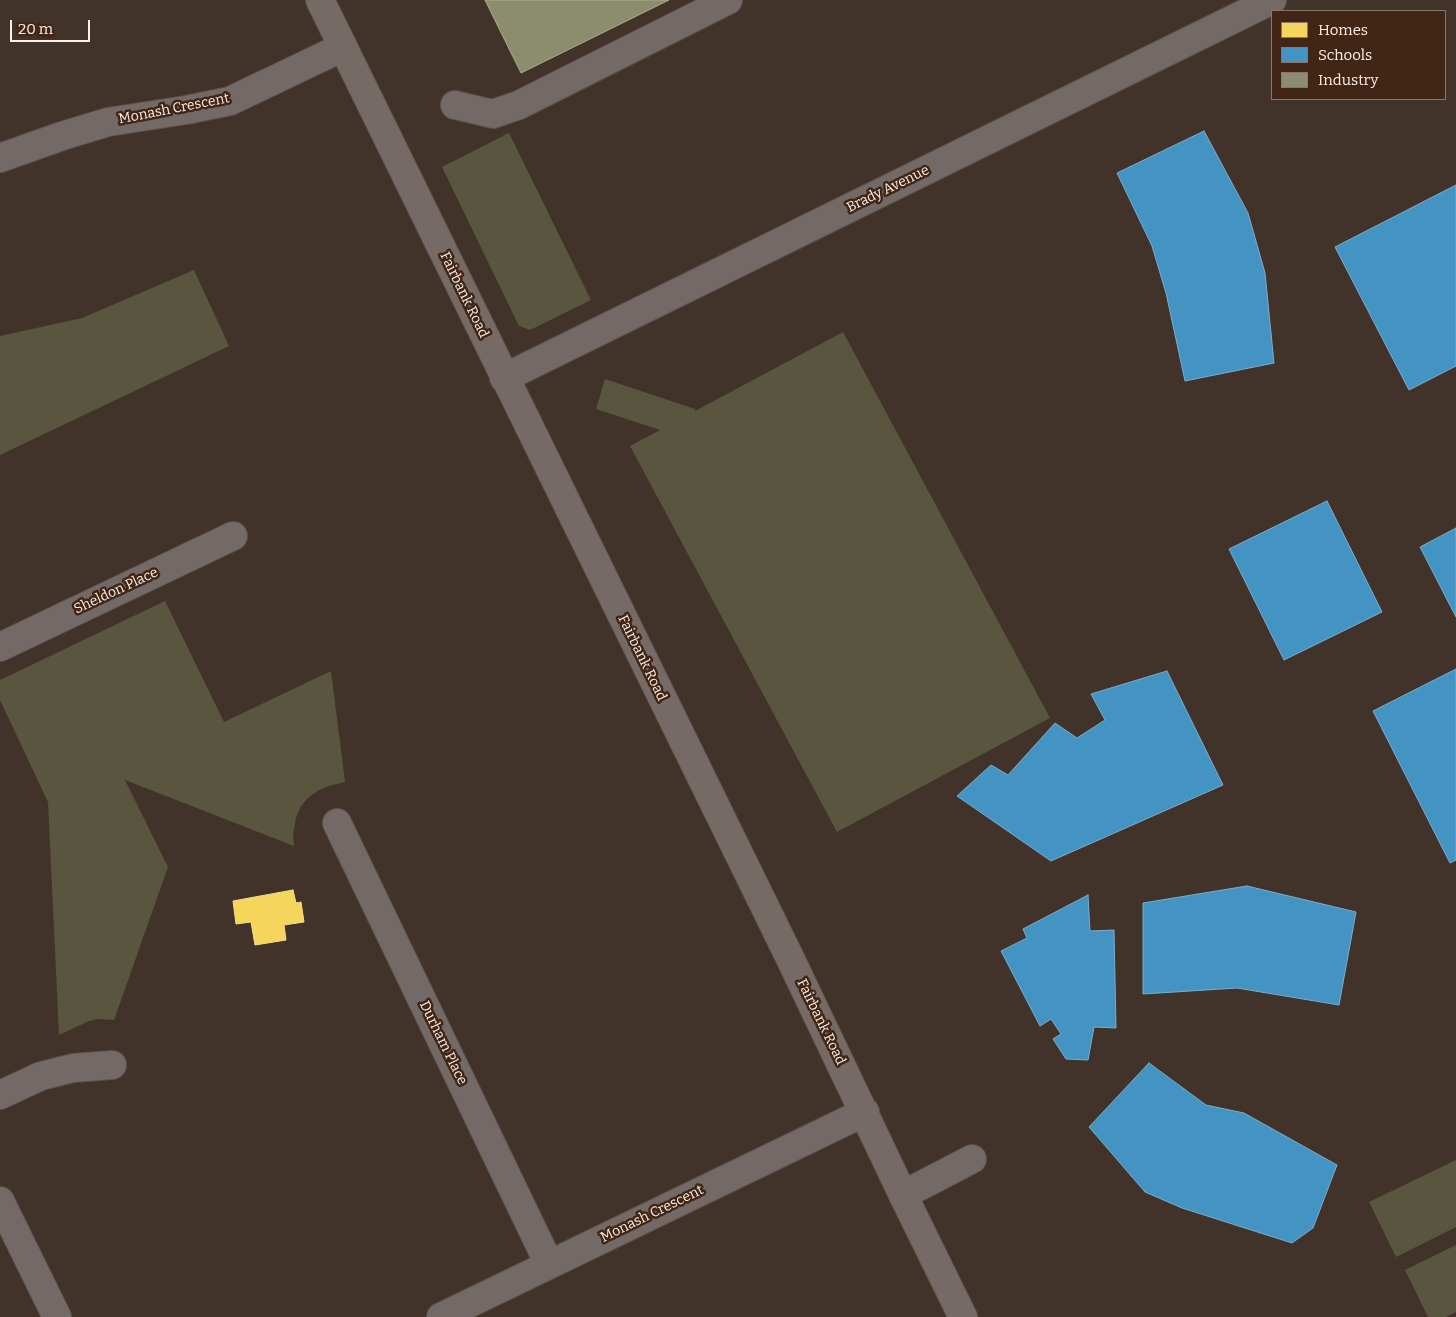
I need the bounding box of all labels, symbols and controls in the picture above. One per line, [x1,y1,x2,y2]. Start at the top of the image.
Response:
scale bar [12,10,92,42]
legend [1271,10,1446,100]
text: 20 m [18,20,53,38]
text: Homes [1318,21,1368,39]
text: Schools [1318,46,1372,64]
text: Industry [1318,71,1378,89]
street label: Monash Crescent [117,90,231,128]
street label: Brady Avenue [844,162,932,216]
street label: Fairbank Road [436,249,492,341]
street label: Sheldon Place [71,564,161,618]
street label: Fairbank Road [614,612,670,704]
street label: Fairbank Road [793,976,849,1068]
street label: Durham Place [415,998,471,1088]
street label: Monash Crescent [598,1182,706,1246]

